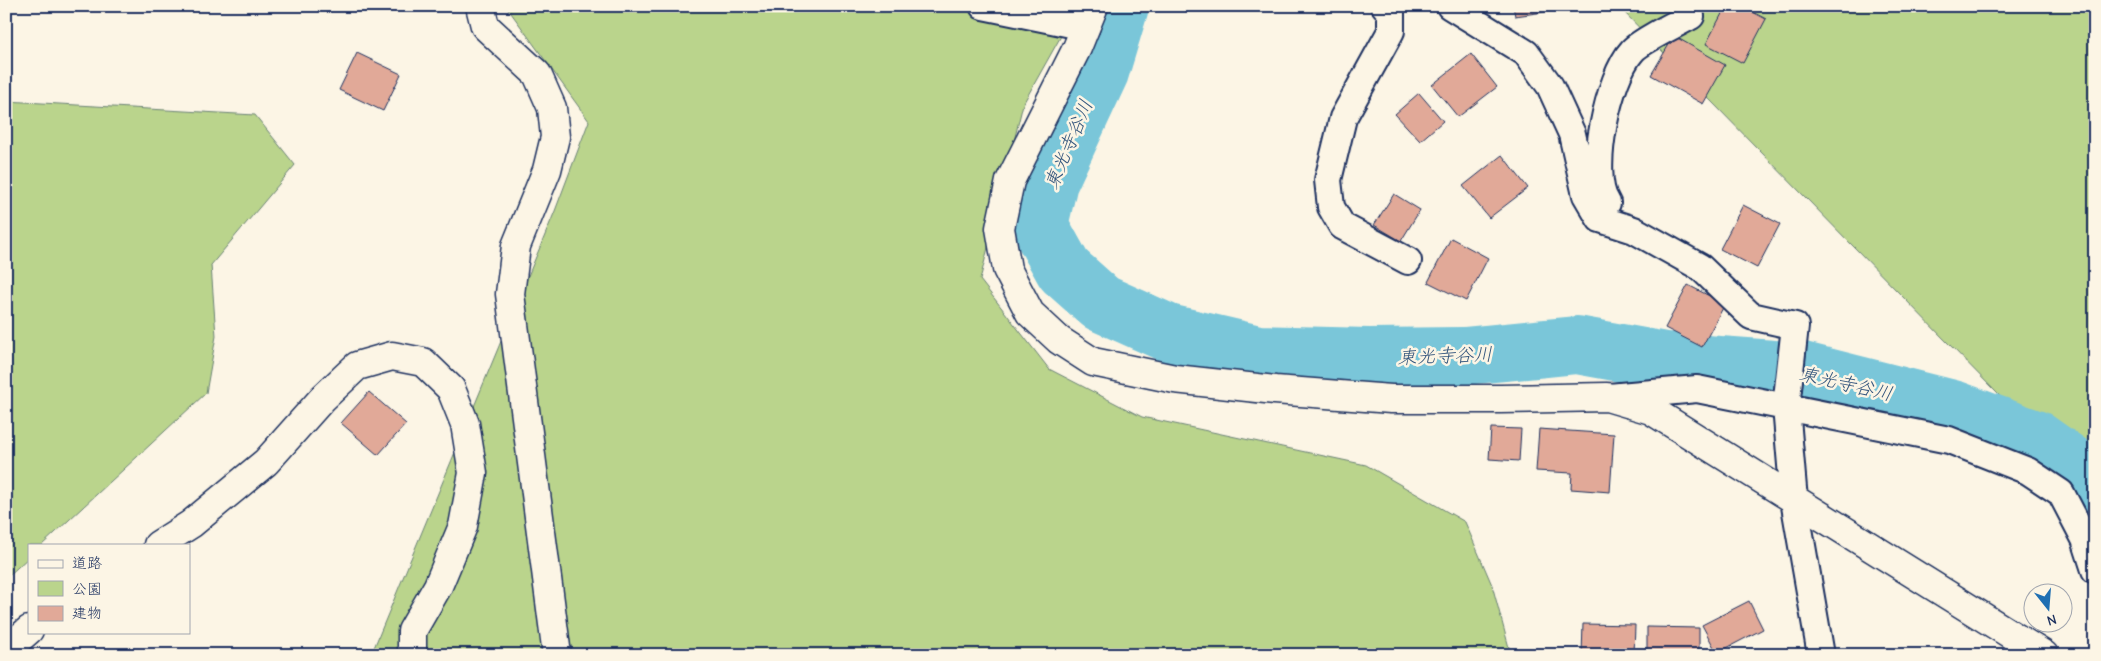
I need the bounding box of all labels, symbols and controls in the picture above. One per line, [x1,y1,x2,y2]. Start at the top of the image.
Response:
water label: 東光寺谷川 [1040,96,1098,192]
water label: 東光寺谷川 [1397,343,1493,369]
water label: 東光寺谷川 [1797,363,1895,405]
legend [28,544,190,634]
text: 道路 [72,554,102,572]
text: 公園 [72,580,102,598]
north arrow [2024,584,2074,634]
text: 建物 [72,604,102,622]
text: N [2045,610,2059,629]

